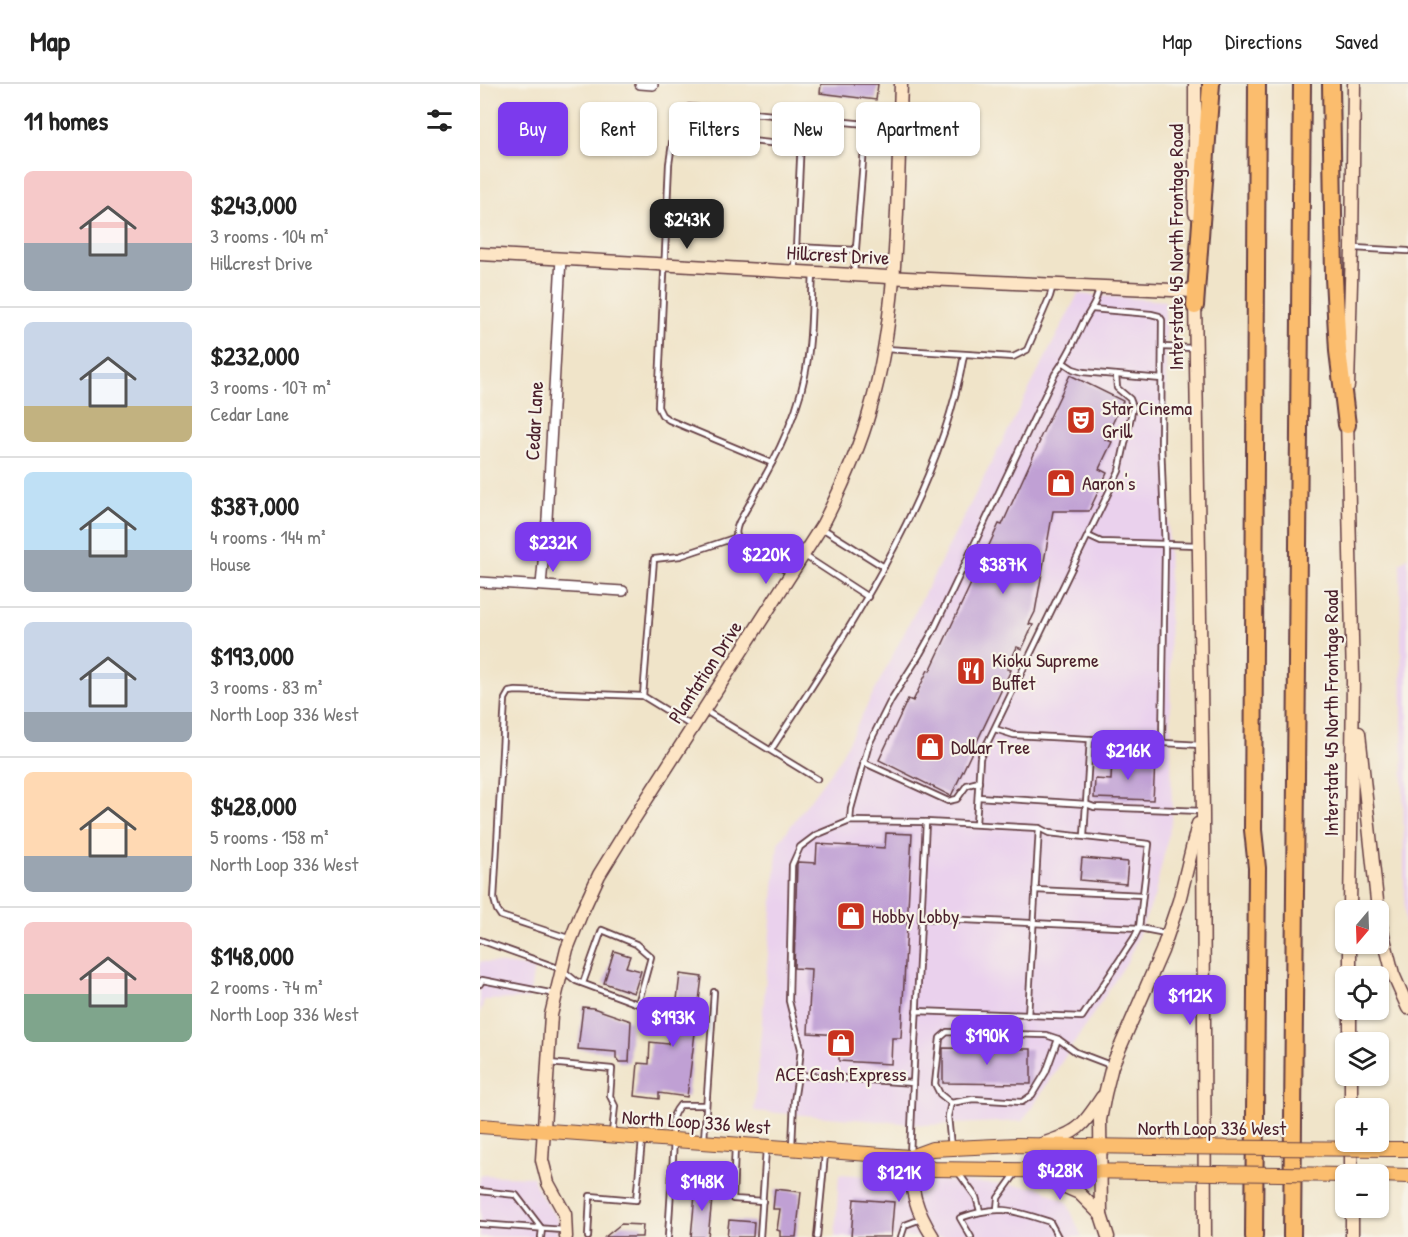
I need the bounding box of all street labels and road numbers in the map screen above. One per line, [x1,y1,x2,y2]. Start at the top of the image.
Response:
street label: Interstate 45 North Frontage Road [1162,124,1189,370]
street label: Hillcrest Drive [786,238,890,271]
street label: Cedar Lane [518,381,549,461]
street label: Interstate 45 North Frontage Road [1317,590,1344,836]
street label: Plantation Drive [661,615,748,728]
street label: North Loop 336 West [621,1103,772,1140]
street label: North Loop 336 West [1138,1114,1287,1141]

